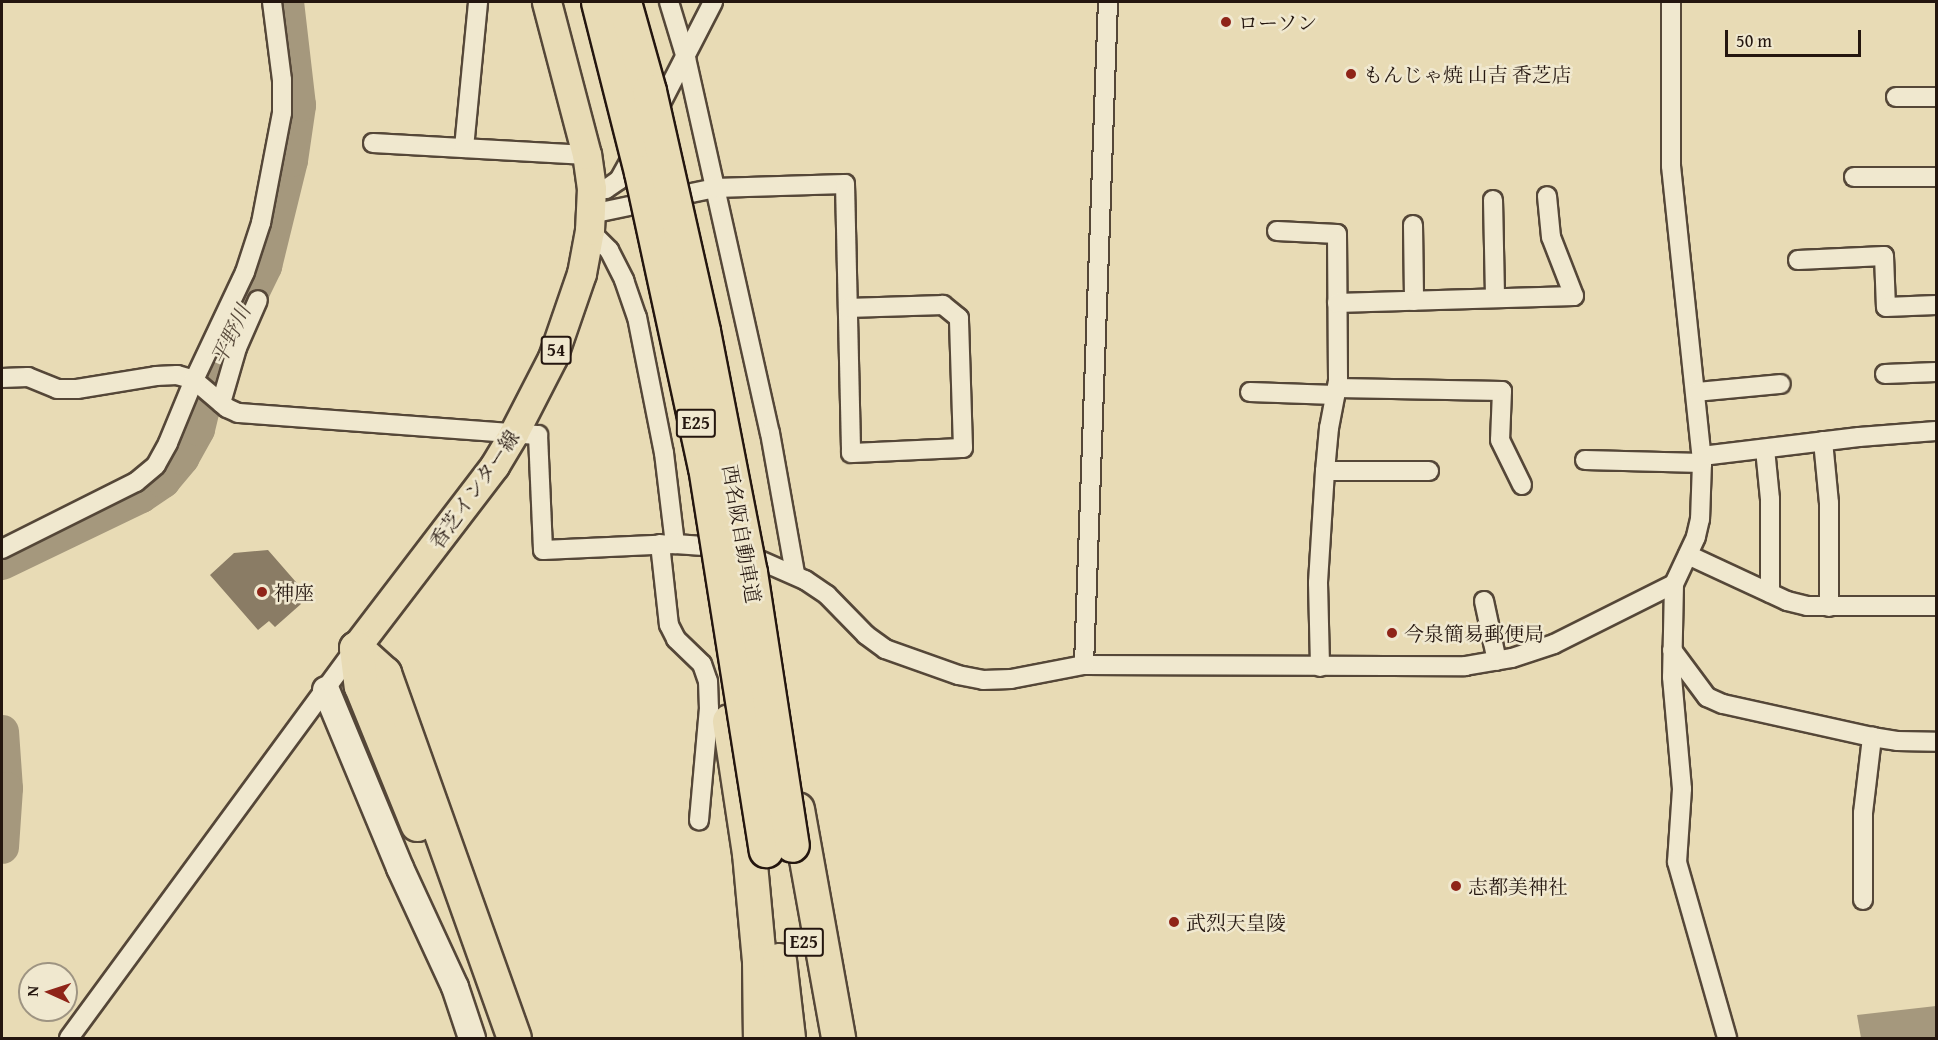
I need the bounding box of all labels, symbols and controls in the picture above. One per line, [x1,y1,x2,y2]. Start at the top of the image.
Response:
place label: ローソン [1238,10,1318,34]
marker: ローソン [1219,15,1233,29]
scale bar [1728,18,1864,56]
text: 50 m [1736,27,1772,54]
place label: もんじゃ焼 山吉 香芝店 [1363,62,1572,86]
marker: もんじゃ焼 山吉 香芝店 [1344,67,1358,81]
water label: 平野川 [206,301,256,369]
road number: 54 [540,335,572,365]
road number: E25 [675,408,717,438]
street label: 香芝インター線 [424,425,524,553]
street label: 西名阪自動車道 [718,463,766,605]
place label: 神座 [274,580,314,604]
marker: 神座 [255,585,269,599]
place label: 今泉簡易郵便局 [1404,621,1544,645]
marker: 今泉簡易郵便局 [1385,626,1399,640]
place label: 志都美神社 [1468,874,1568,898]
marker: 志都美神社 [1449,879,1463,893]
place label: 武烈天皇陵 [1186,910,1286,934]
marker: 武烈天皇陵 [1167,915,1181,929]
road number: E25 [783,927,825,957]
north arrow [18,962,78,1022]
text: N [20,985,44,997]

